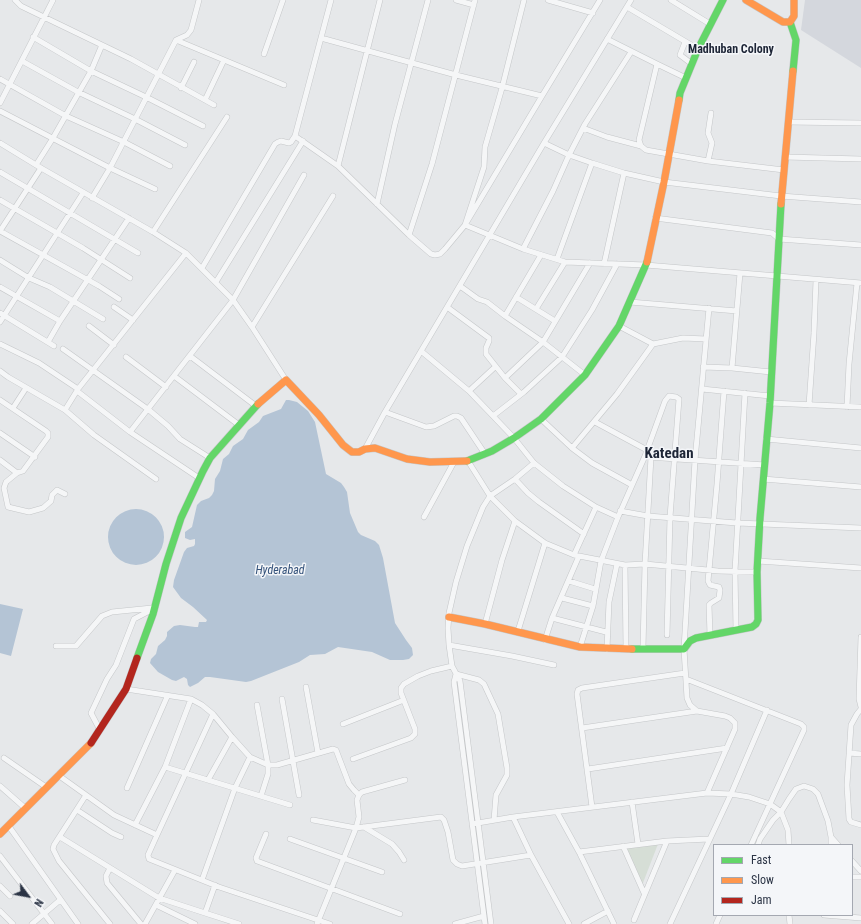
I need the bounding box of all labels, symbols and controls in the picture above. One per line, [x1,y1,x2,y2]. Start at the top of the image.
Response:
district label: Madhuban Colony [688,43,774,57]
district label: Katedan [644,445,694,463]
water label: Hyderabad [255,564,305,578]
legend [713,844,853,916]
text: Fast [751,853,771,867]
text: Slow [751,873,774,887]
north arrow [8,876,48,916]
text: Jam [751,893,772,907]
text: N [31,896,46,909]

